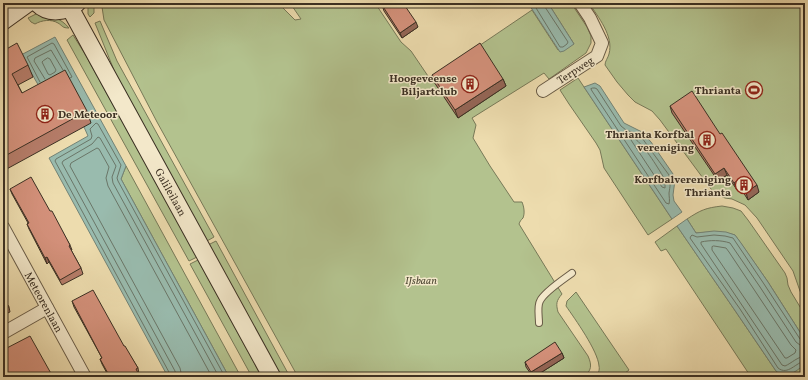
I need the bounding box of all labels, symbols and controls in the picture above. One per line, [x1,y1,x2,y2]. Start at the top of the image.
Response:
street label: Terpweg [555,54,597,89]
place label: Hoogeveense Biljartclub [389,72,457,100]
building icon: Hoogeveense Biljartclub [460,74,480,94]
sports icon: Thrianta [744,80,764,100]
place label: Thrianta [694,84,741,99]
building icon: De Meteoor [35,104,55,124]
place label: De Meteoor [58,108,118,123]
place label: Thrianta Korfbal vereniging [605,128,694,156]
building icon: Thrianta Korfbal vereniging [697,130,717,150]
street label: Galileilaan [150,166,189,220]
place label: Korfbalvereniging Thrianta [634,173,731,201]
building icon: Korfbalvereniging Thrianta [734,175,754,195]
street label: Meteorenlaan [20,270,66,336]
park label: IJsbaan [405,274,437,289]

